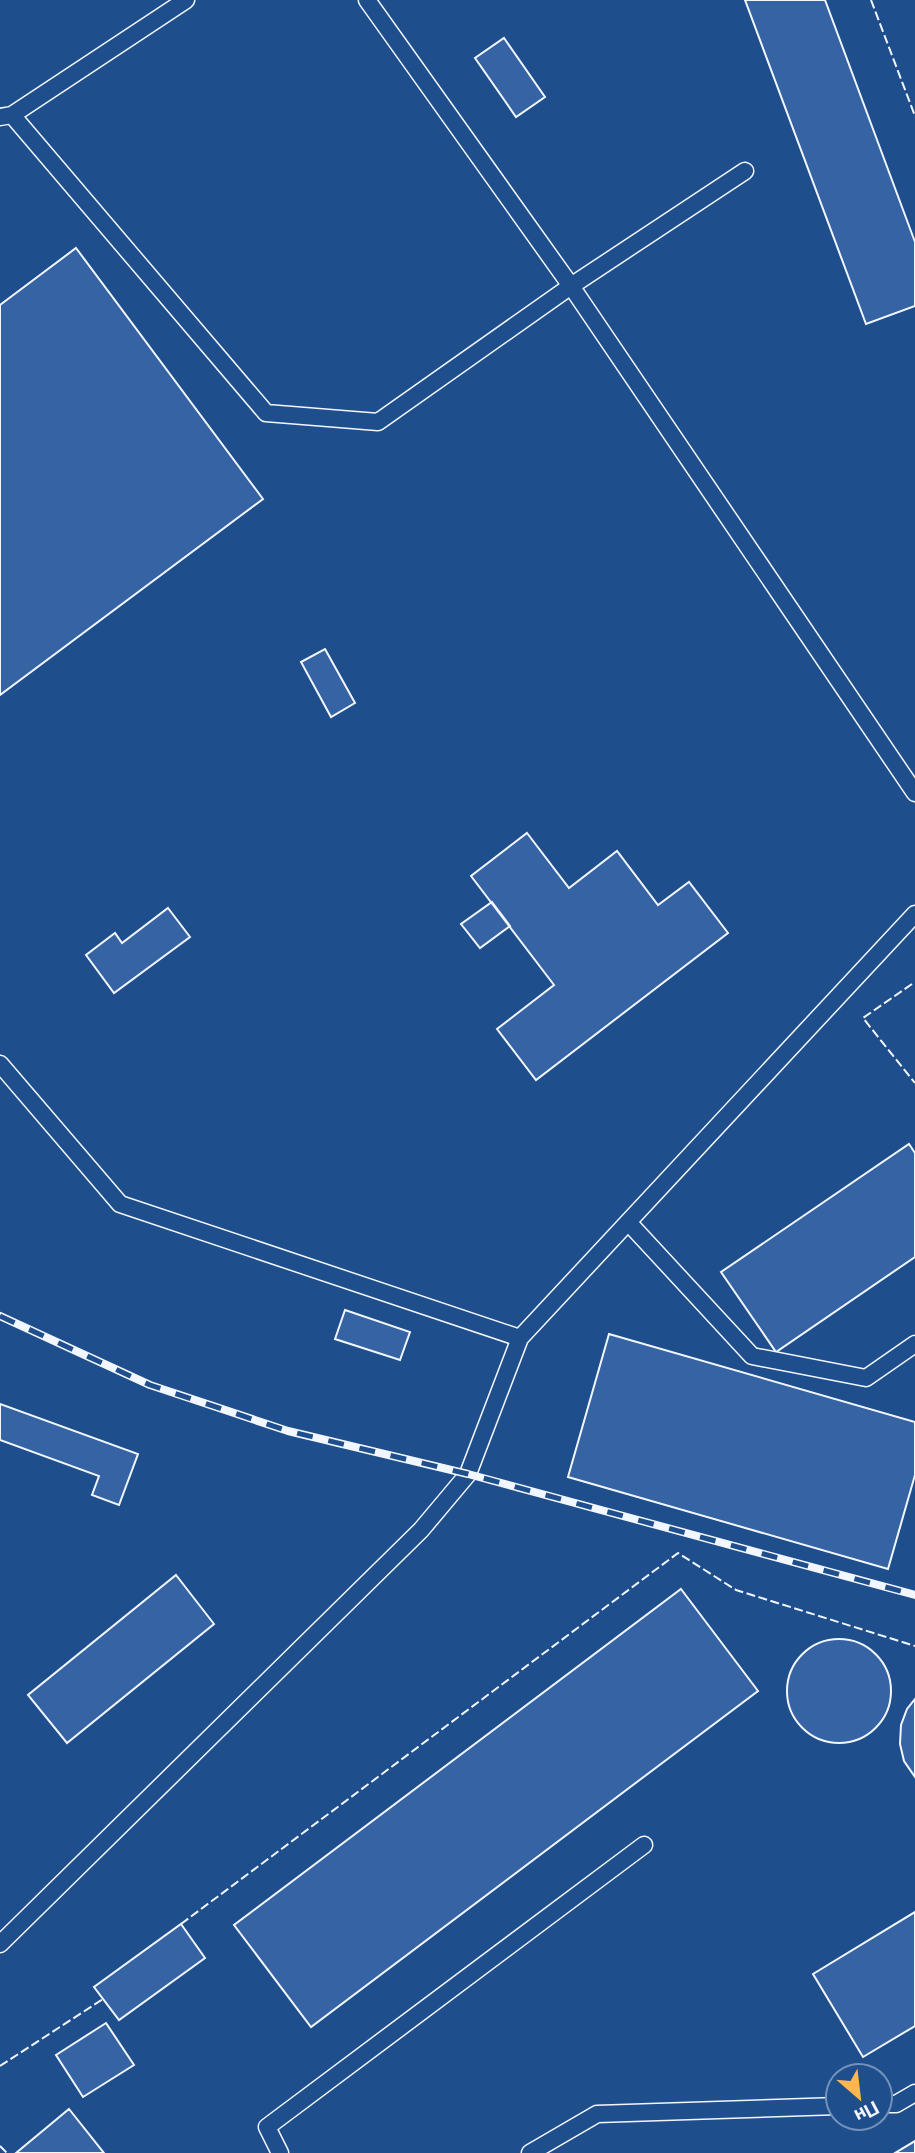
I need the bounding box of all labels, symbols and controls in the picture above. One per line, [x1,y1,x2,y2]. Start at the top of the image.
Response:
north arrow [824,2062,894,2132]
text: Пн [851,2096,883,2127]

